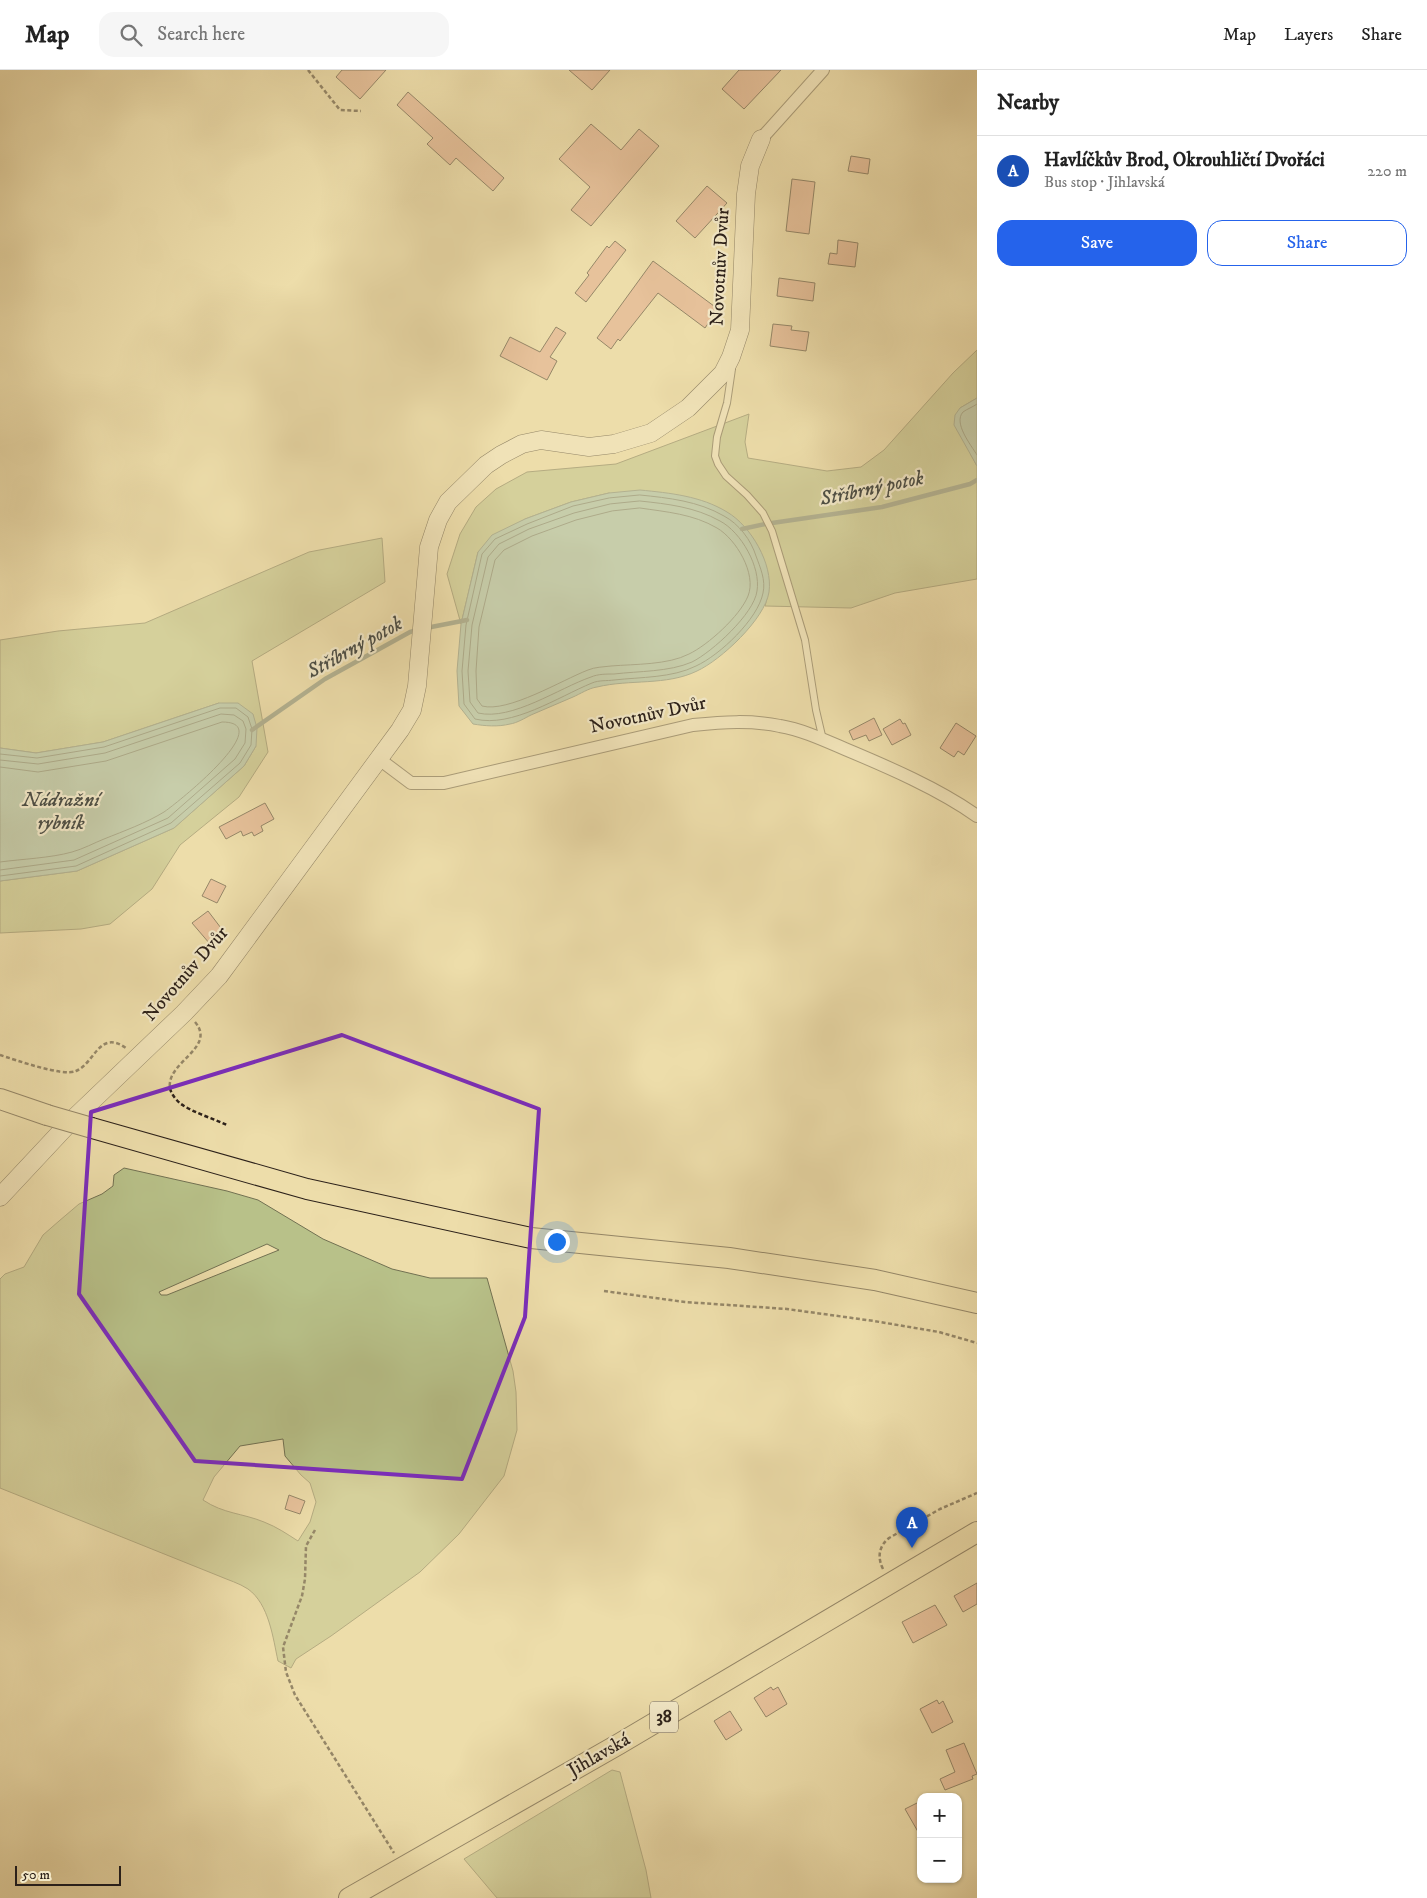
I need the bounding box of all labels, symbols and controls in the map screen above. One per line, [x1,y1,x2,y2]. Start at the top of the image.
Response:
search box [99,12,449,57]
text: Map [25,20,69,50]
icon: search [117,21,145,49]
text: Search here [157,23,245,46]
text: Map [1223,24,1256,46]
text: Layers [1284,24,1333,46]
text: Share [1361,24,1402,46]
text: Nearby [997,90,1059,116]
text: Havlíčkův Brod, Okrouhličtí Dvořáci [1044,149,1325,172]
text: A [1008,161,1018,181]
text: 220 m [1367,161,1407,181]
text: Bus stop · Jihlavská [1044,172,1165,192]
street label: Novotnův Dvůr [705,207,735,327]
button: Save [997,220,1197,266]
button: Share [1207,220,1407,266]
water label: Stříbrný potok [817,466,927,512]
water label: Stříbrný potok [302,611,408,685]
street label: Novotnův Dvůr [588,691,708,739]
water label: Nádražní rybník [22,788,103,836]
street label: Novotnův Dvůr [139,922,233,1026]
your location [544,1229,570,1255]
pin: A [896,1507,928,1548]
road number: 38 [650,1701,678,1732]
street label: Jihlavská [562,1728,634,1783]
map controls [917,1793,962,1883]
button: + [917,1793,962,1838]
button: − [917,1838,962,1883]
scale bar [15,1863,121,1886]
text: 50 m [22,1866,50,1884]

